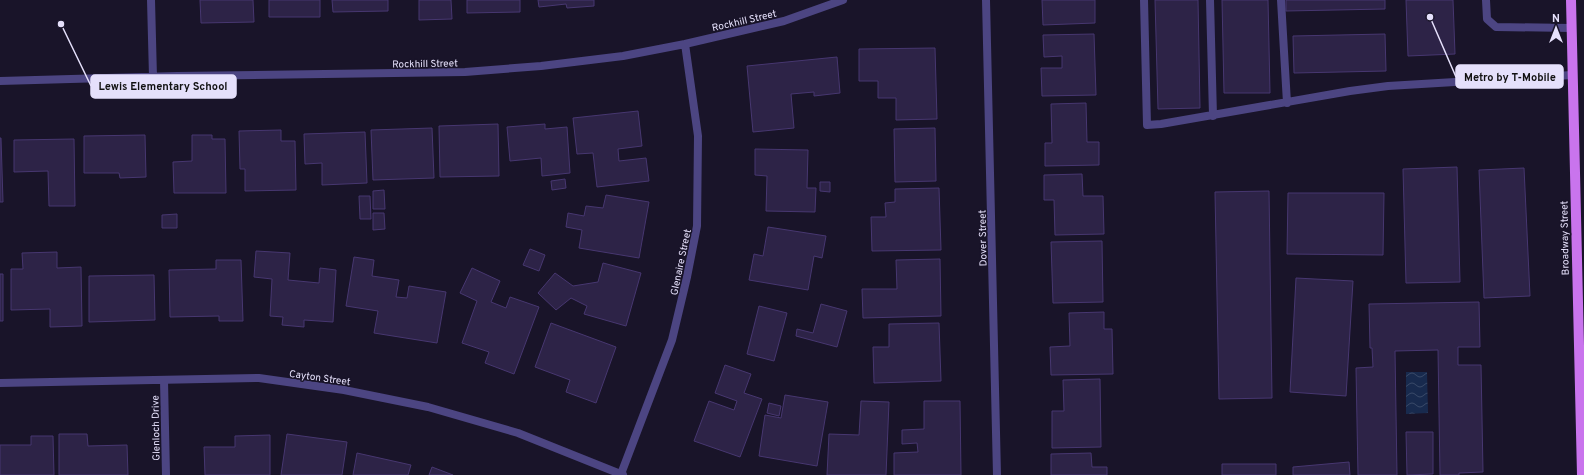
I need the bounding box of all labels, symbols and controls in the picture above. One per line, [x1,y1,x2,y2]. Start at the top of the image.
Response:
street label: Rockhill Street [711,8,778,35]
north arrow [1536,8,1576,48]
text: N [1552,12,1560,26]
street label: Rockhill Street [392,57,458,72]
callout: Metro by T-Mobile [1456,65,1563,88]
text: Metro by T-Mobile [1464,71,1556,85]
callout: Lewis Elementary School [91,75,236,98]
text: Lewis Elementary School [98,80,228,94]
street label: Broadway Street [1558,200,1573,275]
street label: Dover Street [977,209,990,266]
street label: Glenaire Street [668,228,695,297]
street label: Cayton Street [288,368,352,389]
street label: Glenloch Drive [149,395,164,461]

